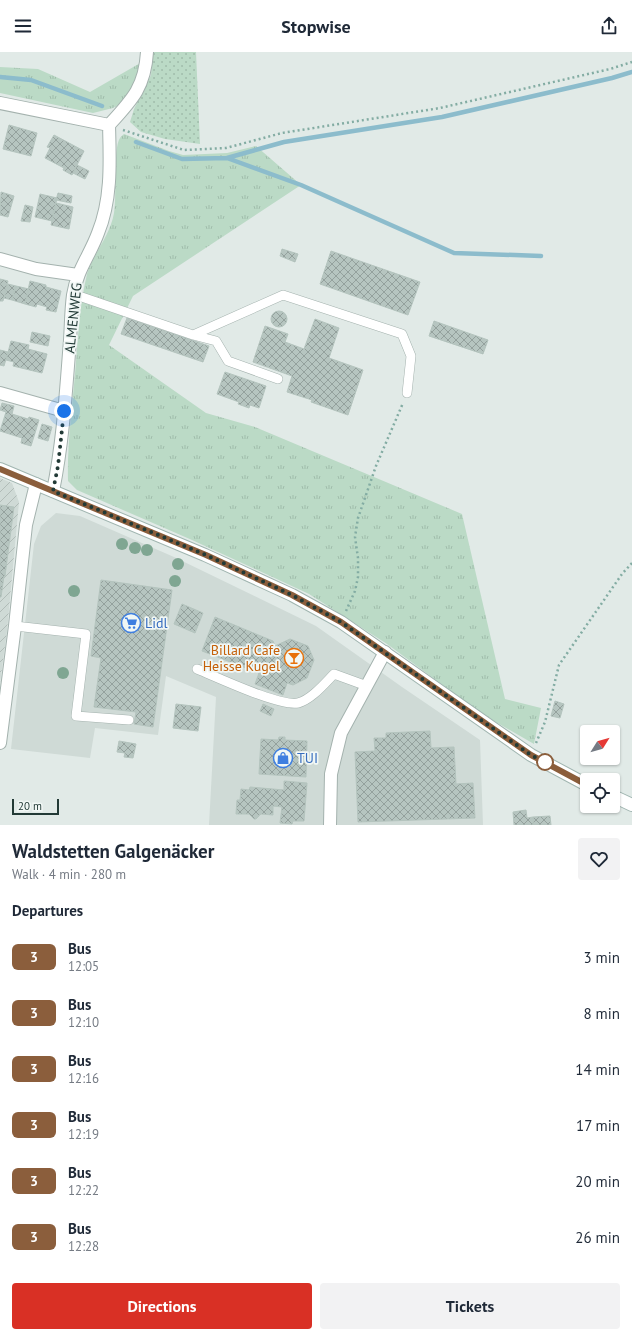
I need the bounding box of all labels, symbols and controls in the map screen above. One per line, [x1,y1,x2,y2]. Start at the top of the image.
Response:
icon: menu [12,15,34,37]
text: Stopwise [281,15,351,38]
icon: share [598,15,620,37]
street label: ALMENWEG [60,282,86,354]
your location [54,401,74,421]
supermarket icon: Lidl [120,612,142,634]
place label: Lidl [145,614,168,632]
place label: Billard Cafe Heisse Kugel [203,641,280,675]
bar icon: Billard Cafe Heisse Kugel [283,647,305,669]
north arrow [580,725,620,765]
map controls [580,725,620,813]
shop icon: TUI [272,747,294,769]
place label: TUI [297,749,318,767]
unlabelled marker [536,753,554,771]
button: locate [580,773,620,813]
scale bar [12,797,59,816]
text: 20 m [18,799,42,813]
button: heart [578,838,620,880]
text: Waldstetten Galgenäcker [12,839,214,863]
text: Walk · 4 min · 280 m [12,866,126,883]
text: Departures [12,901,83,920]
text: Bus [68,939,91,958]
text: 3 [30,948,38,966]
text: 3 min [583,948,620,967]
text: 12:05 [68,958,99,975]
text: Bus [68,995,91,1014]
text: 3 [30,1004,38,1022]
text: 8 min [583,1004,620,1023]
text: 12:10 [68,1014,99,1031]
text: Bus [68,1051,91,1070]
text: 3 [30,1060,38,1078]
text: 14 min [575,1060,620,1079]
text: 12:16 [68,1070,99,1087]
text: Bus [68,1107,91,1126]
text: 3 [30,1116,38,1134]
text: 17 min [576,1116,620,1135]
text: 12:19 [68,1126,99,1143]
text: Bus [68,1163,91,1182]
text: 3 [30,1172,38,1190]
text: 20 min [575,1172,620,1191]
text: 12:22 [68,1182,99,1199]
text: Bus [68,1219,91,1238]
text: 3 [30,1228,38,1246]
text: 26 min [575,1228,620,1247]
text: 12:28 [68,1238,99,1255]
button: Directions [12,1283,312,1329]
button: Tickets [320,1283,620,1329]

